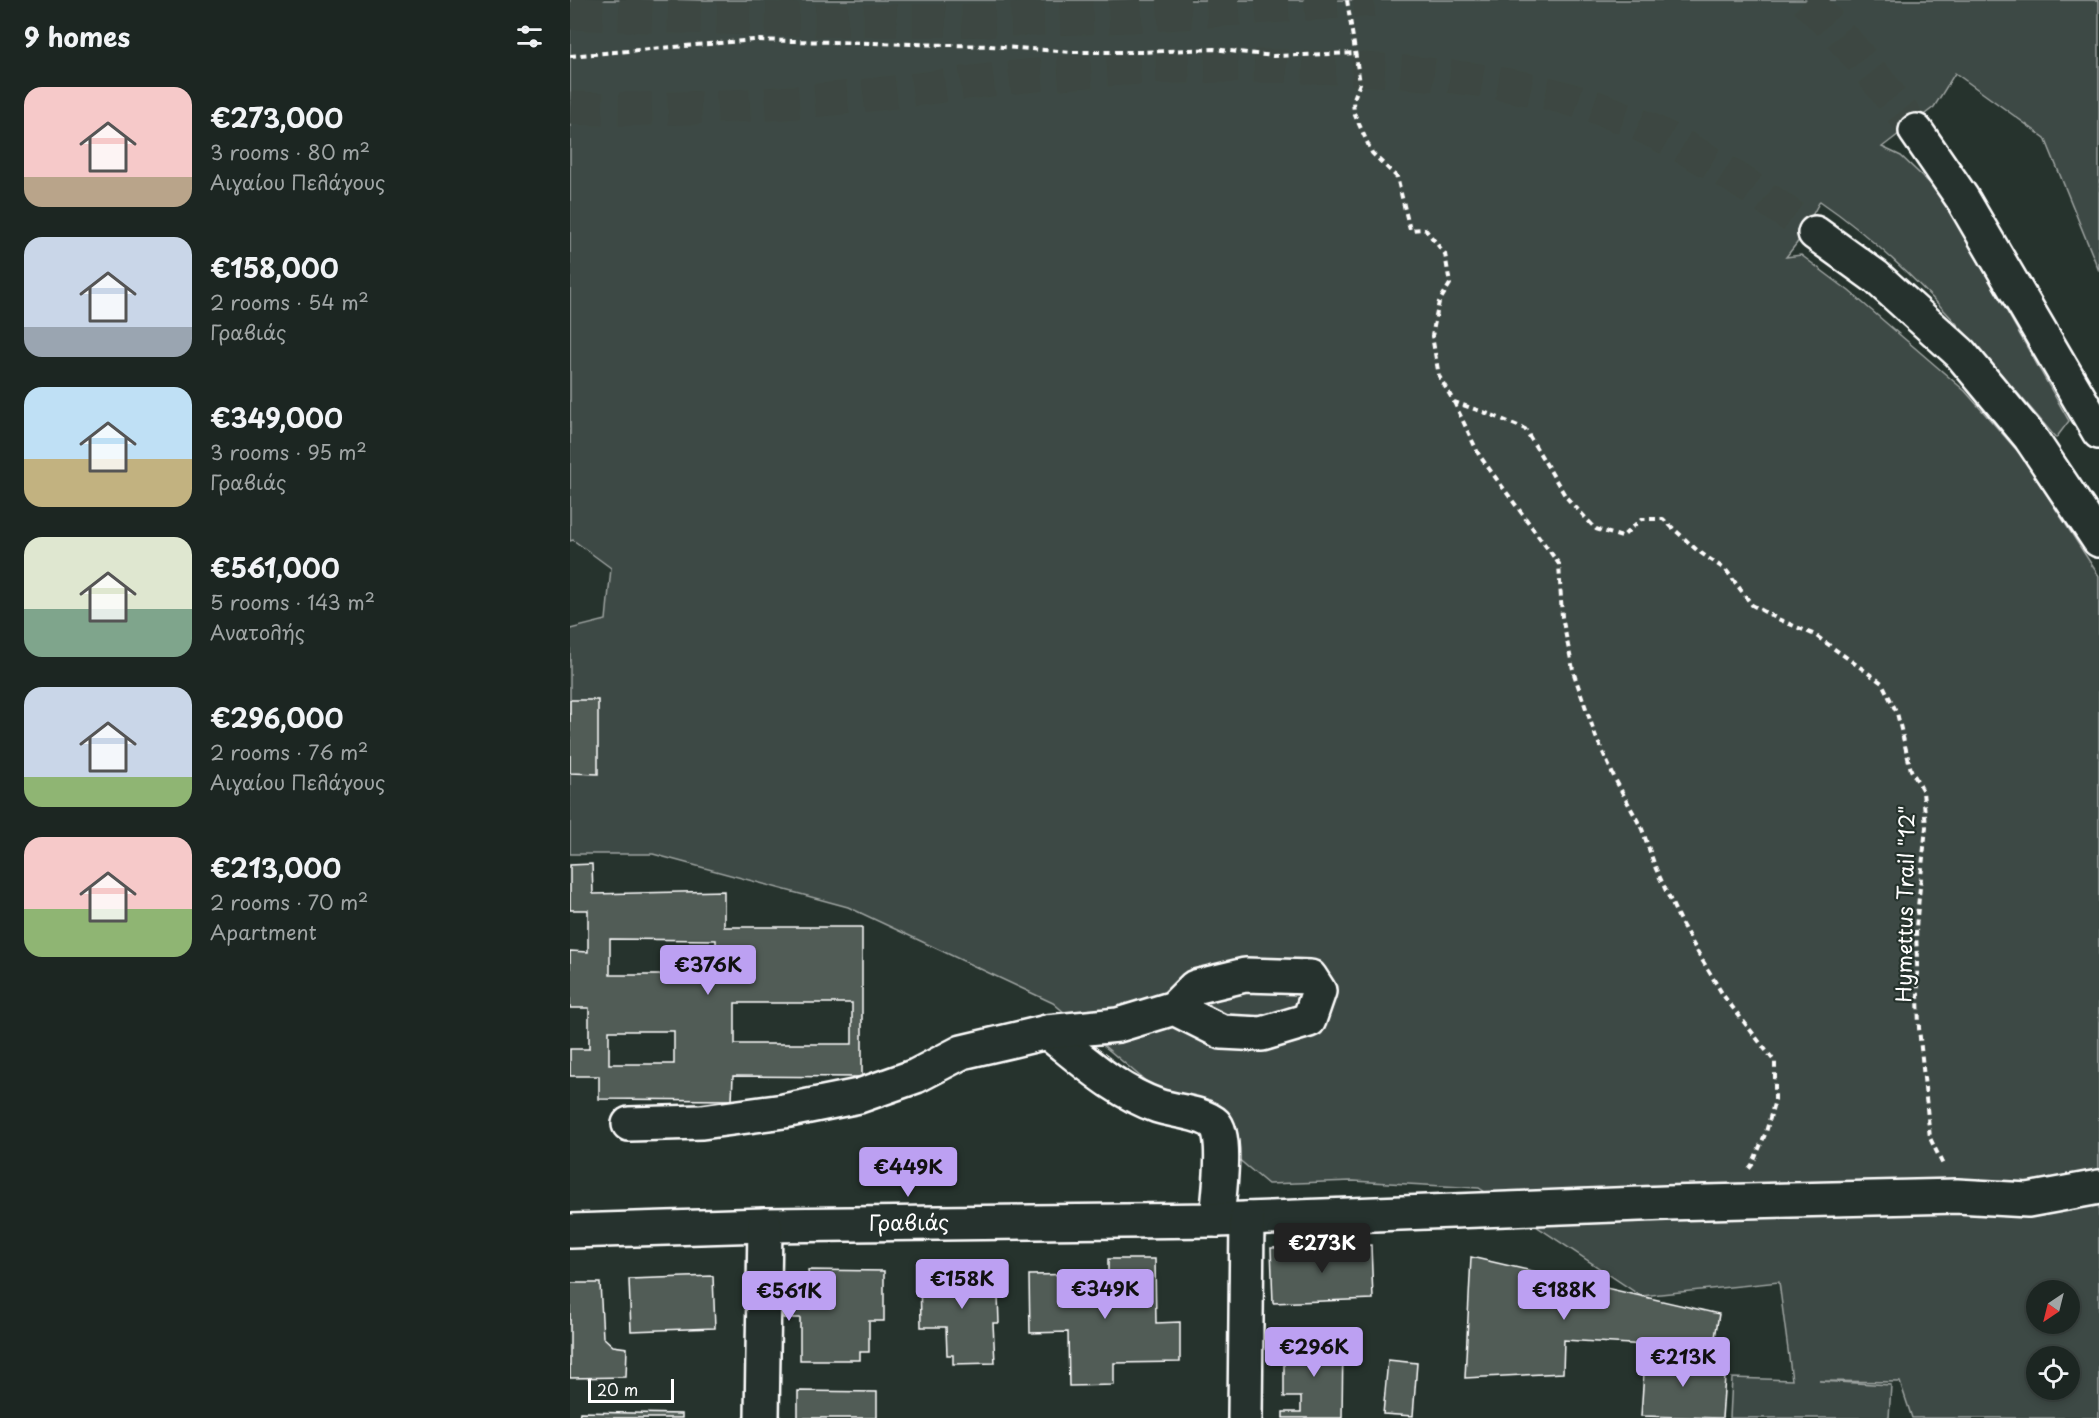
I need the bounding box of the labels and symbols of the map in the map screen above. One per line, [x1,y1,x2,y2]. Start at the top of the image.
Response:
street label: Hymettus Trail "12" [1886,805,1922,1003]
pin: €376K [666,945,750,996]
pin: €449K [866,1147,950,1198]
street label: Γραβιάς [869,1205,949,1238]
pin: €273K [1280,1223,1364,1274]
pin: €158K [920,1259,1004,1310]
pin: €349K [1063,1269,1147,1320]
pin: €188K [1522,1270,1606,1321]
pin: €561K [747,1271,831,1322]
north arrow [2026,1280,2080,1334]
pin: €296K [1272,1327,1356,1378]
pin: €213K [1641,1337,1725,1388]
scale bar [588,1376,674,1404]

